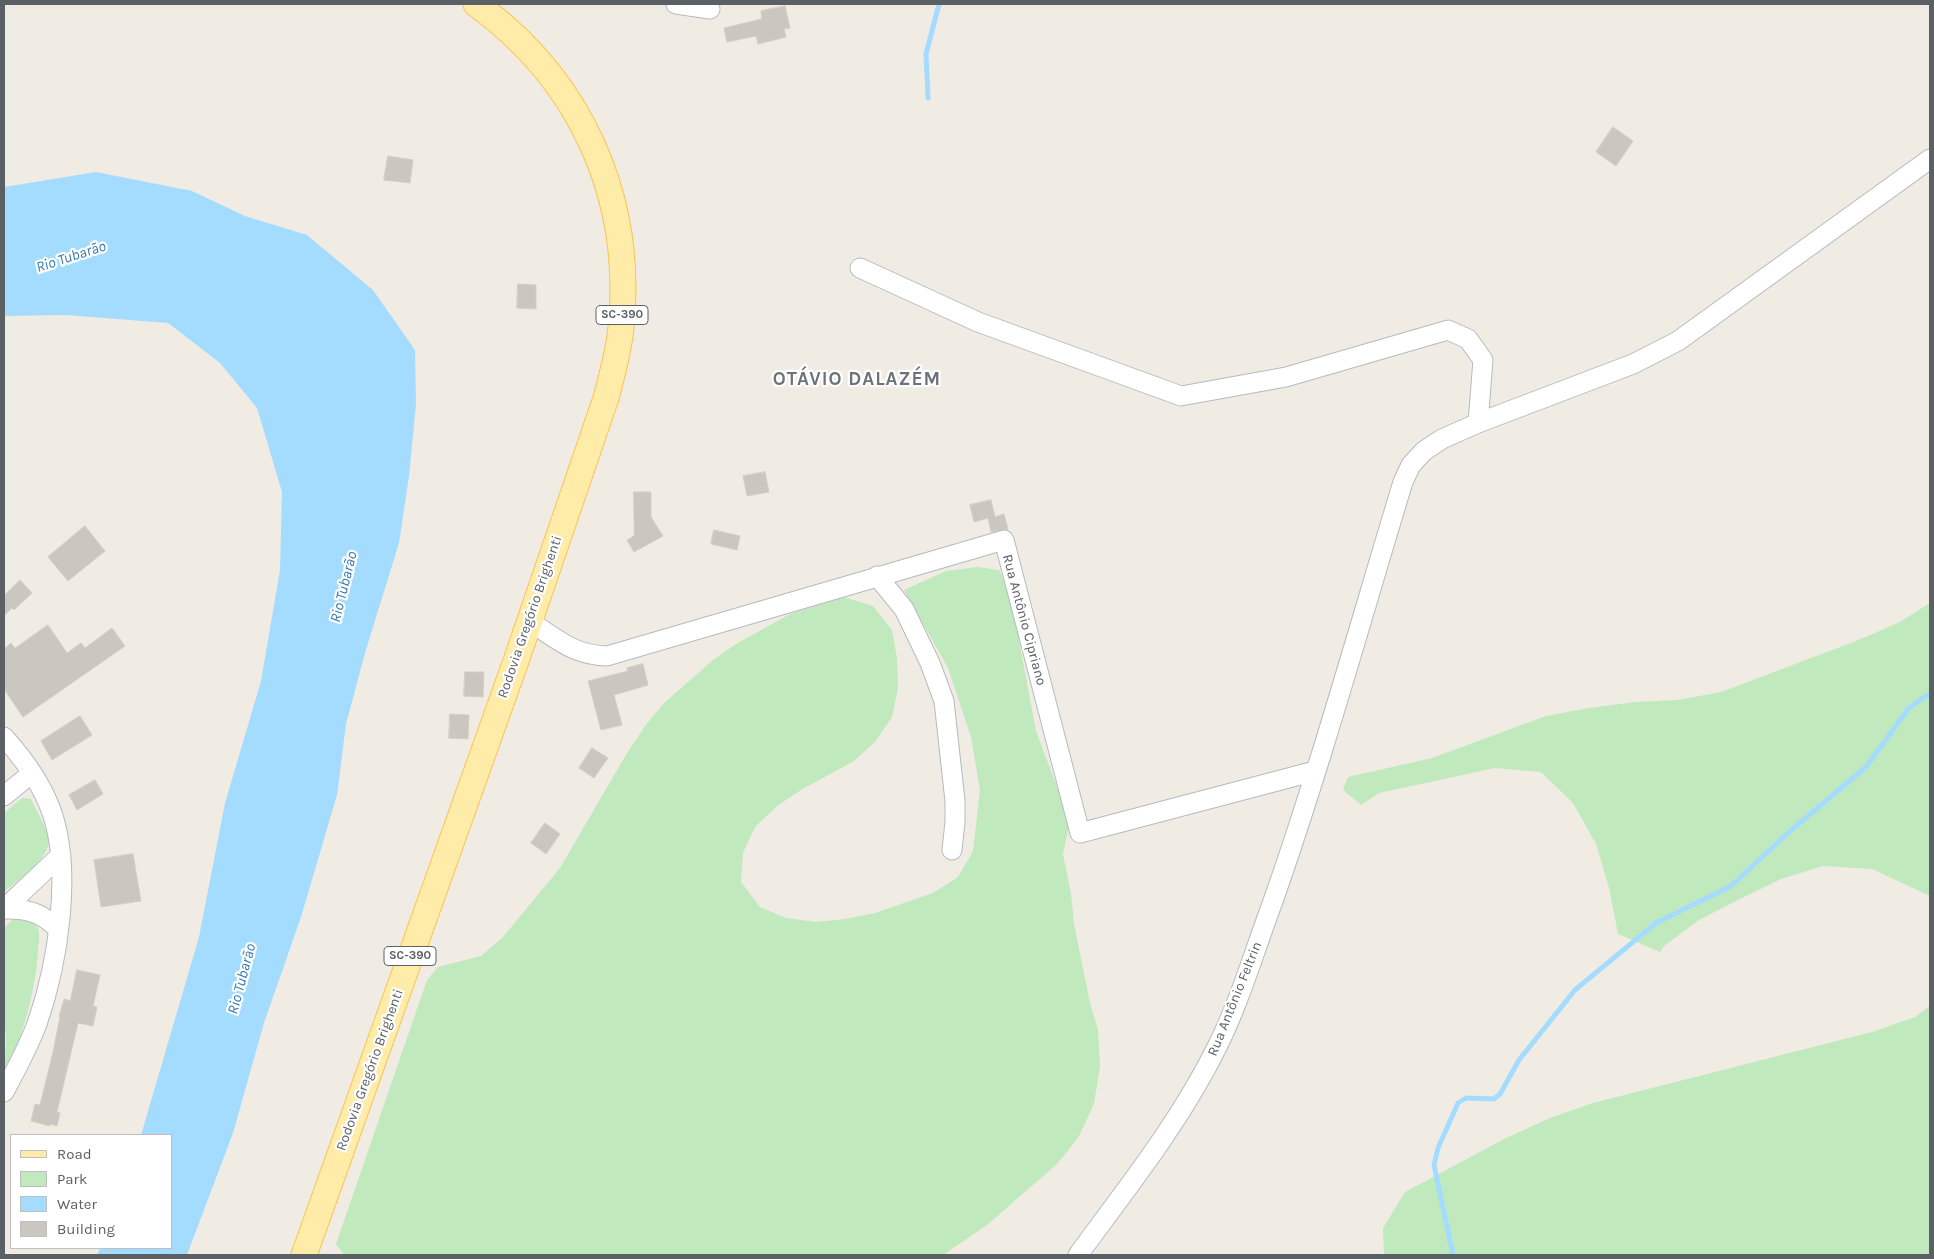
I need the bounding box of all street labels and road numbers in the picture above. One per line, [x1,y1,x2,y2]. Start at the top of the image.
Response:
road number: SC-390 [596,306,648,324]
street label: Rodovia Gregório Brighenti [494,534,566,700]
street label: Rua Antônio Cipriano [998,553,1050,687]
street label: Rua Antônio Feltrin [1204,939,1266,1059]
road number: SC-390 [384,946,436,966]
street label: Rodovia Gregório Brighenti [333,987,407,1153]

